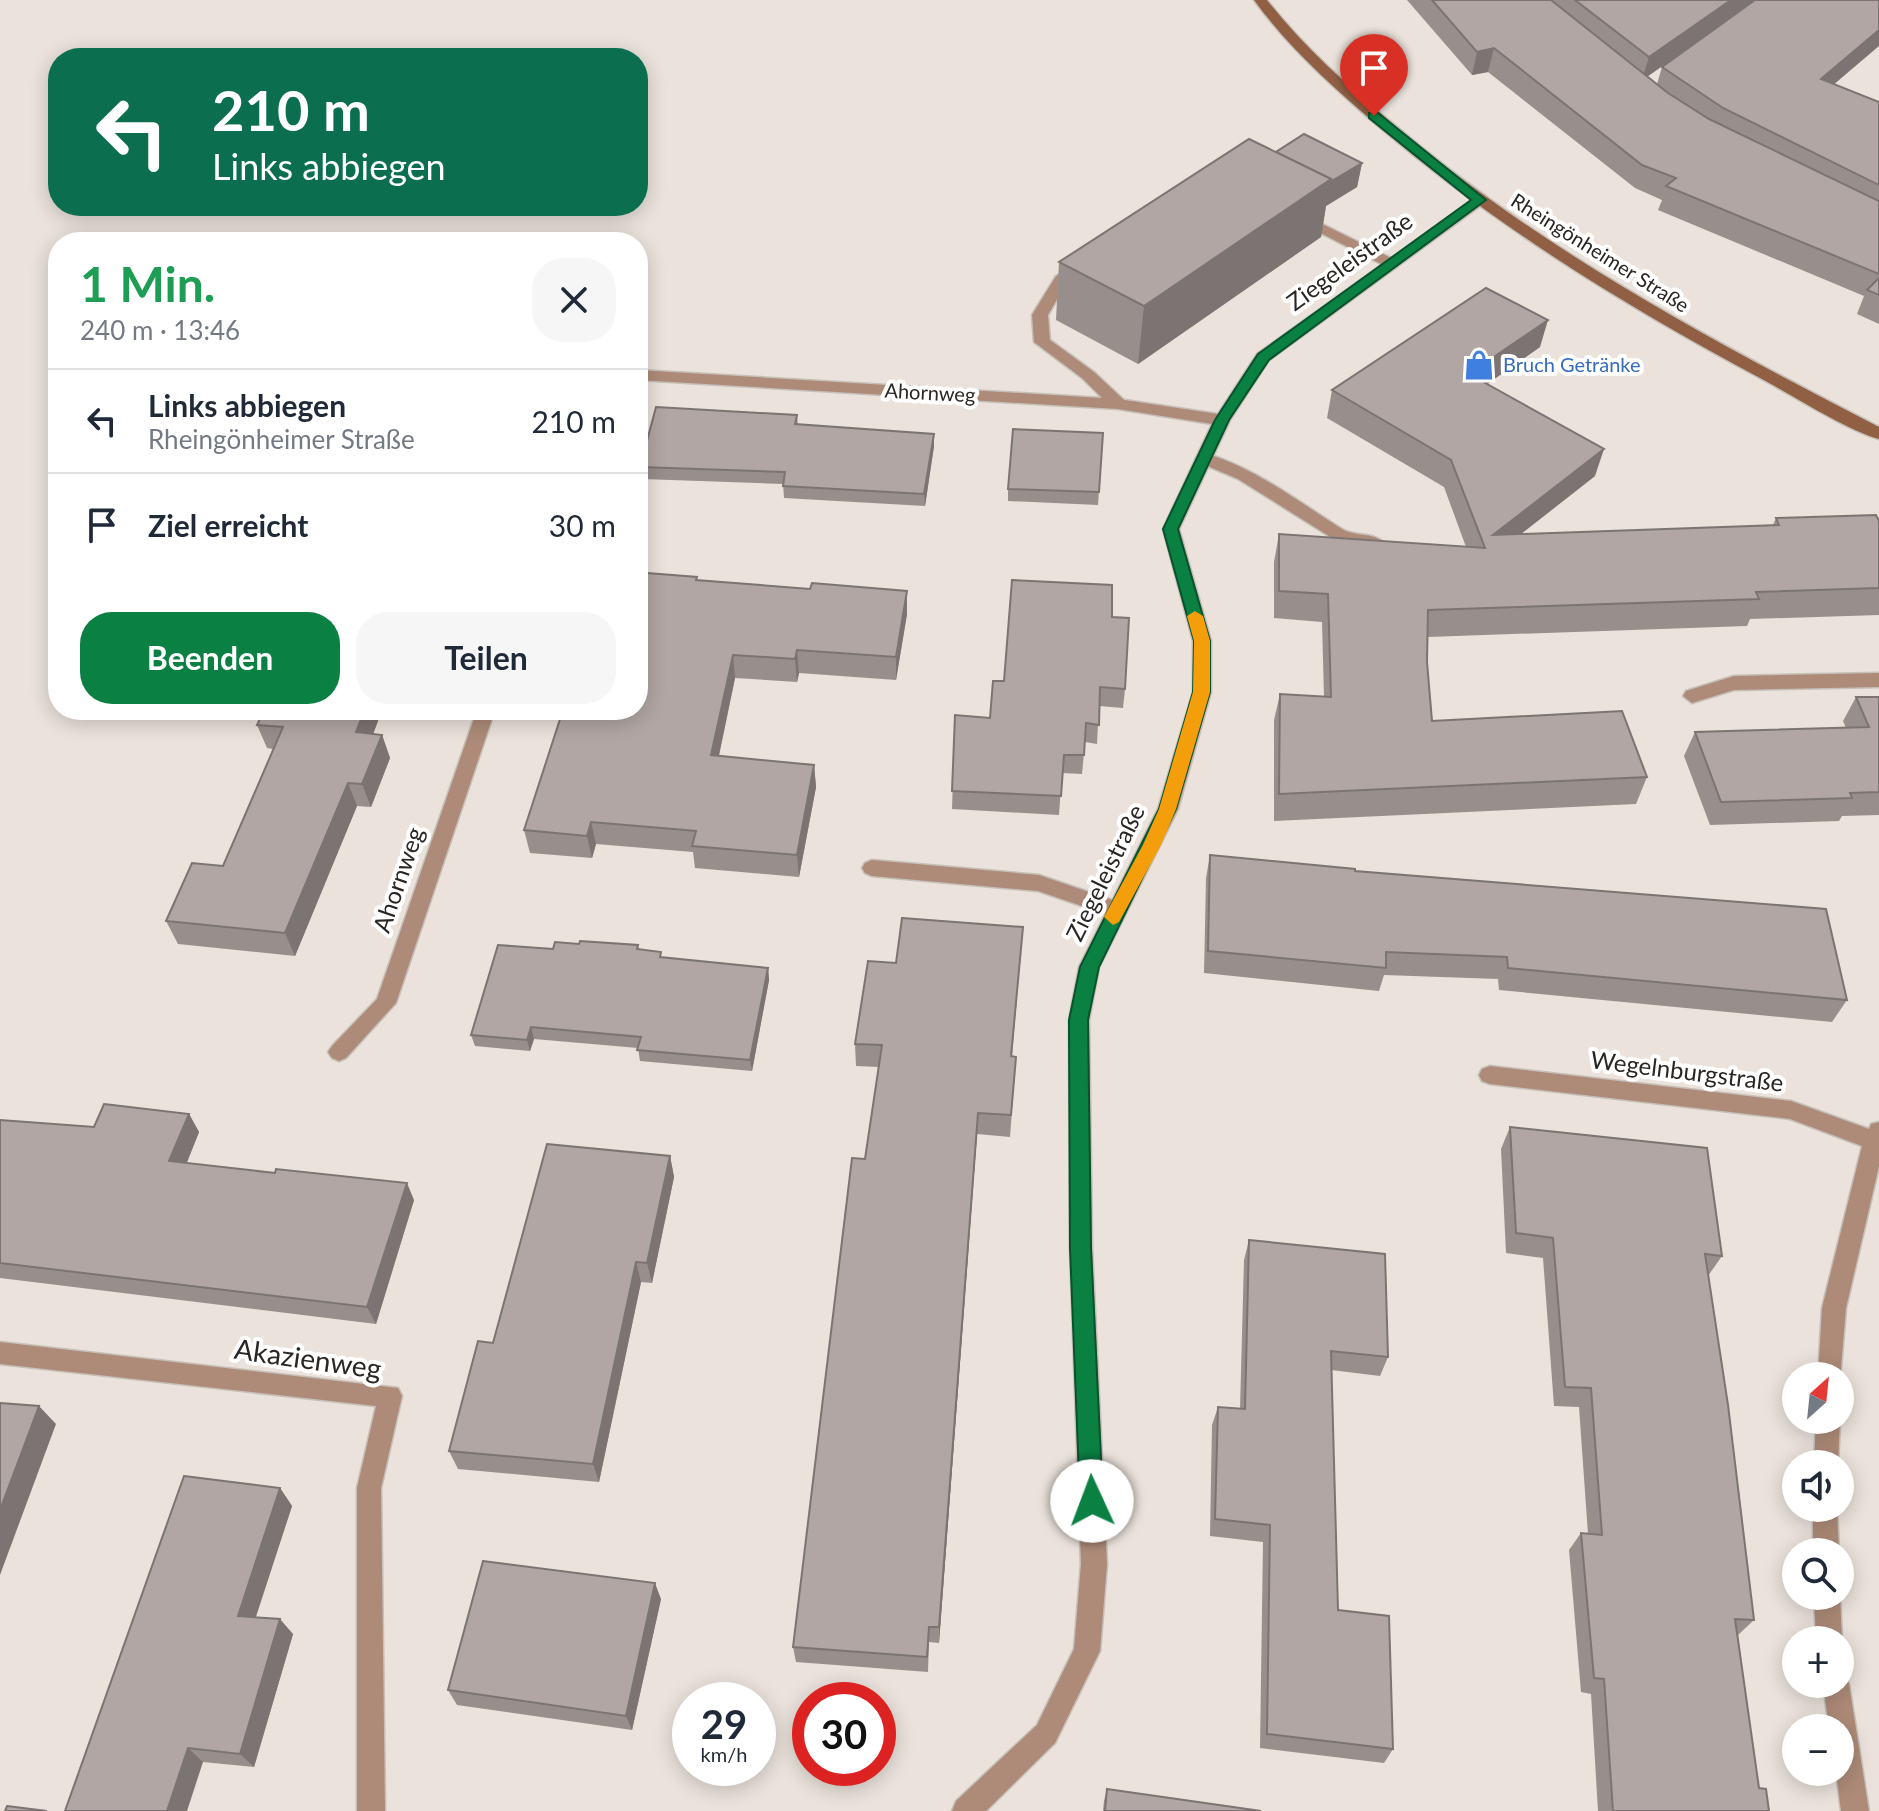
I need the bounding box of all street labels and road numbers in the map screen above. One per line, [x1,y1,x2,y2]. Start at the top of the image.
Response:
street label: Rheingönheimer Straße [1507,188,1694,317]
street label: Ziegeleistraße [1281,206,1417,316]
street label: Ahornweg [884,378,976,406]
street label: Ziegeleistraße [1059,799,1150,945]
street label: Ahornweg [366,823,429,936]
street label: Wegelnburgstraße [1589,1044,1785,1097]
street label: Akazienweg [233,1331,384,1385]

